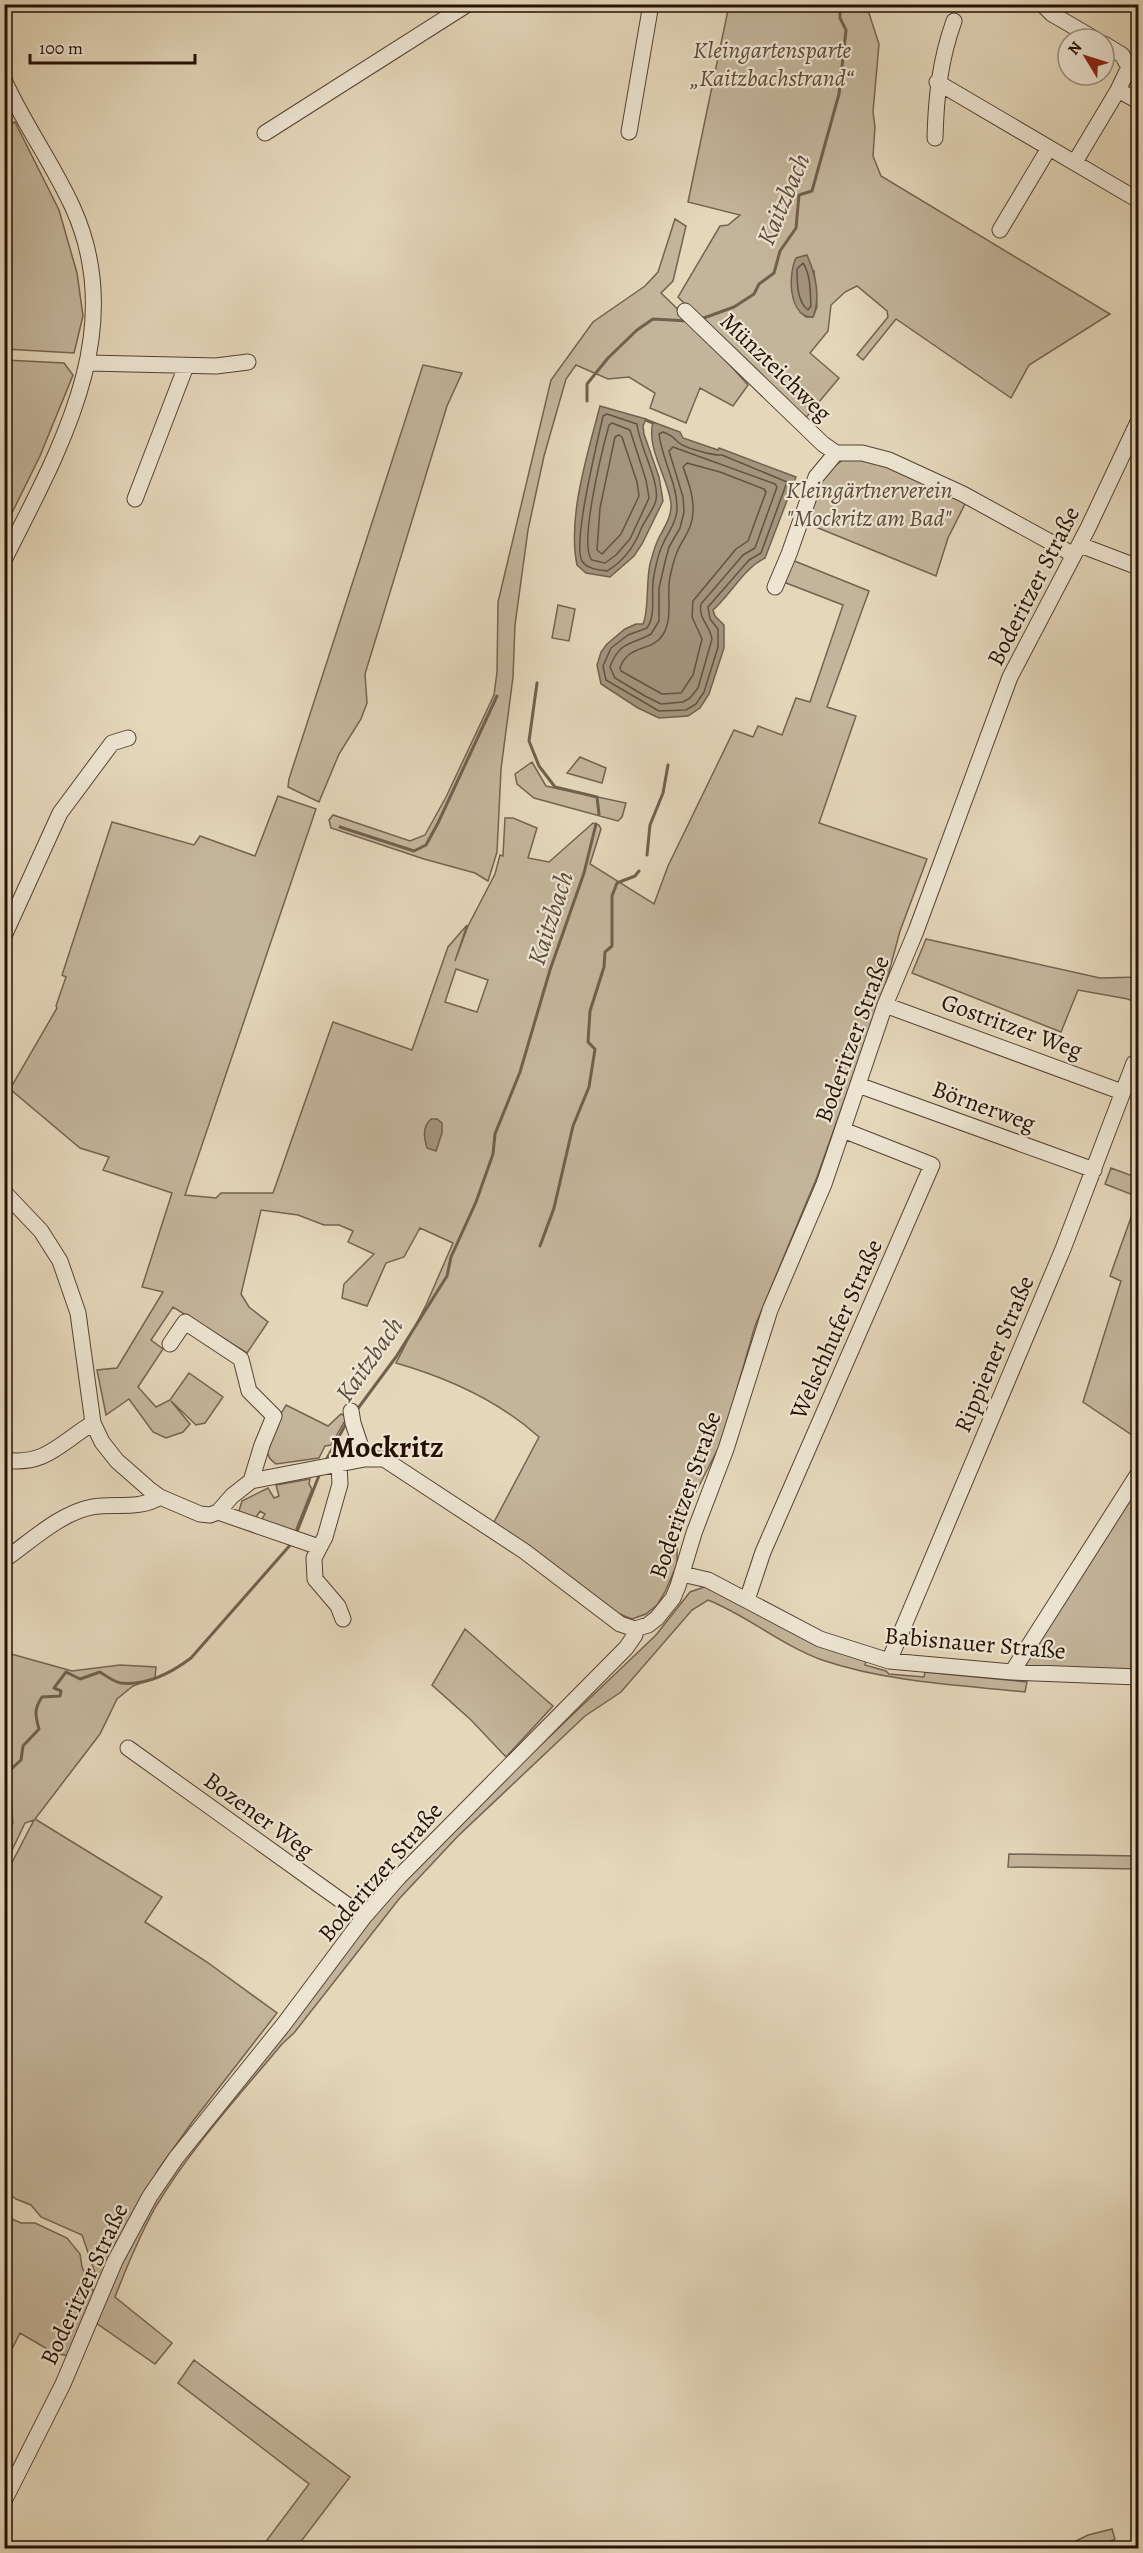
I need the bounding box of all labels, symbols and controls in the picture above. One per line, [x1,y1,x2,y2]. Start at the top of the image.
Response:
scale bar [30,27,195,65]
north arrow [1056,27,1116,87]
park label: Kleingartensparte „Kaitzbachstrand“ [689,34,855,94]
text: 100 m [39,36,83,60]
text: N [1063,37,1087,60]
water label: Kaitzbach [748,148,819,251]
street label: Münzteichweg [713,305,839,429]
park label: Kleingärtnerverein "Mockritz am Bad" [786,474,953,534]
street label: Boderitzer Straße [979,501,1087,671]
water label: Kaitzbach [519,867,582,970]
street label: Boderitzer Straße [807,951,897,1127]
street label: Gostritzer Weg [937,986,1087,1066]
street label: Börnerweg [928,1073,1040,1139]
street label: Welschhufer Straße [782,1234,890,1425]
street label: Rippiener Straße [947,1271,1041,1437]
water label: Kaitzbach [327,1310,412,1409]
street label: Boderitzer Straße [641,1407,729,1583]
district label: Mockritz [330,1427,444,1467]
street label: Babisnauer Straße [883,1619,1067,1667]
street label: Bozener Weg [197,1764,321,1866]
street label: Boderitzer Straße [311,1795,449,1949]
street label: Boderitzer Straße [33,2198,135,2370]

